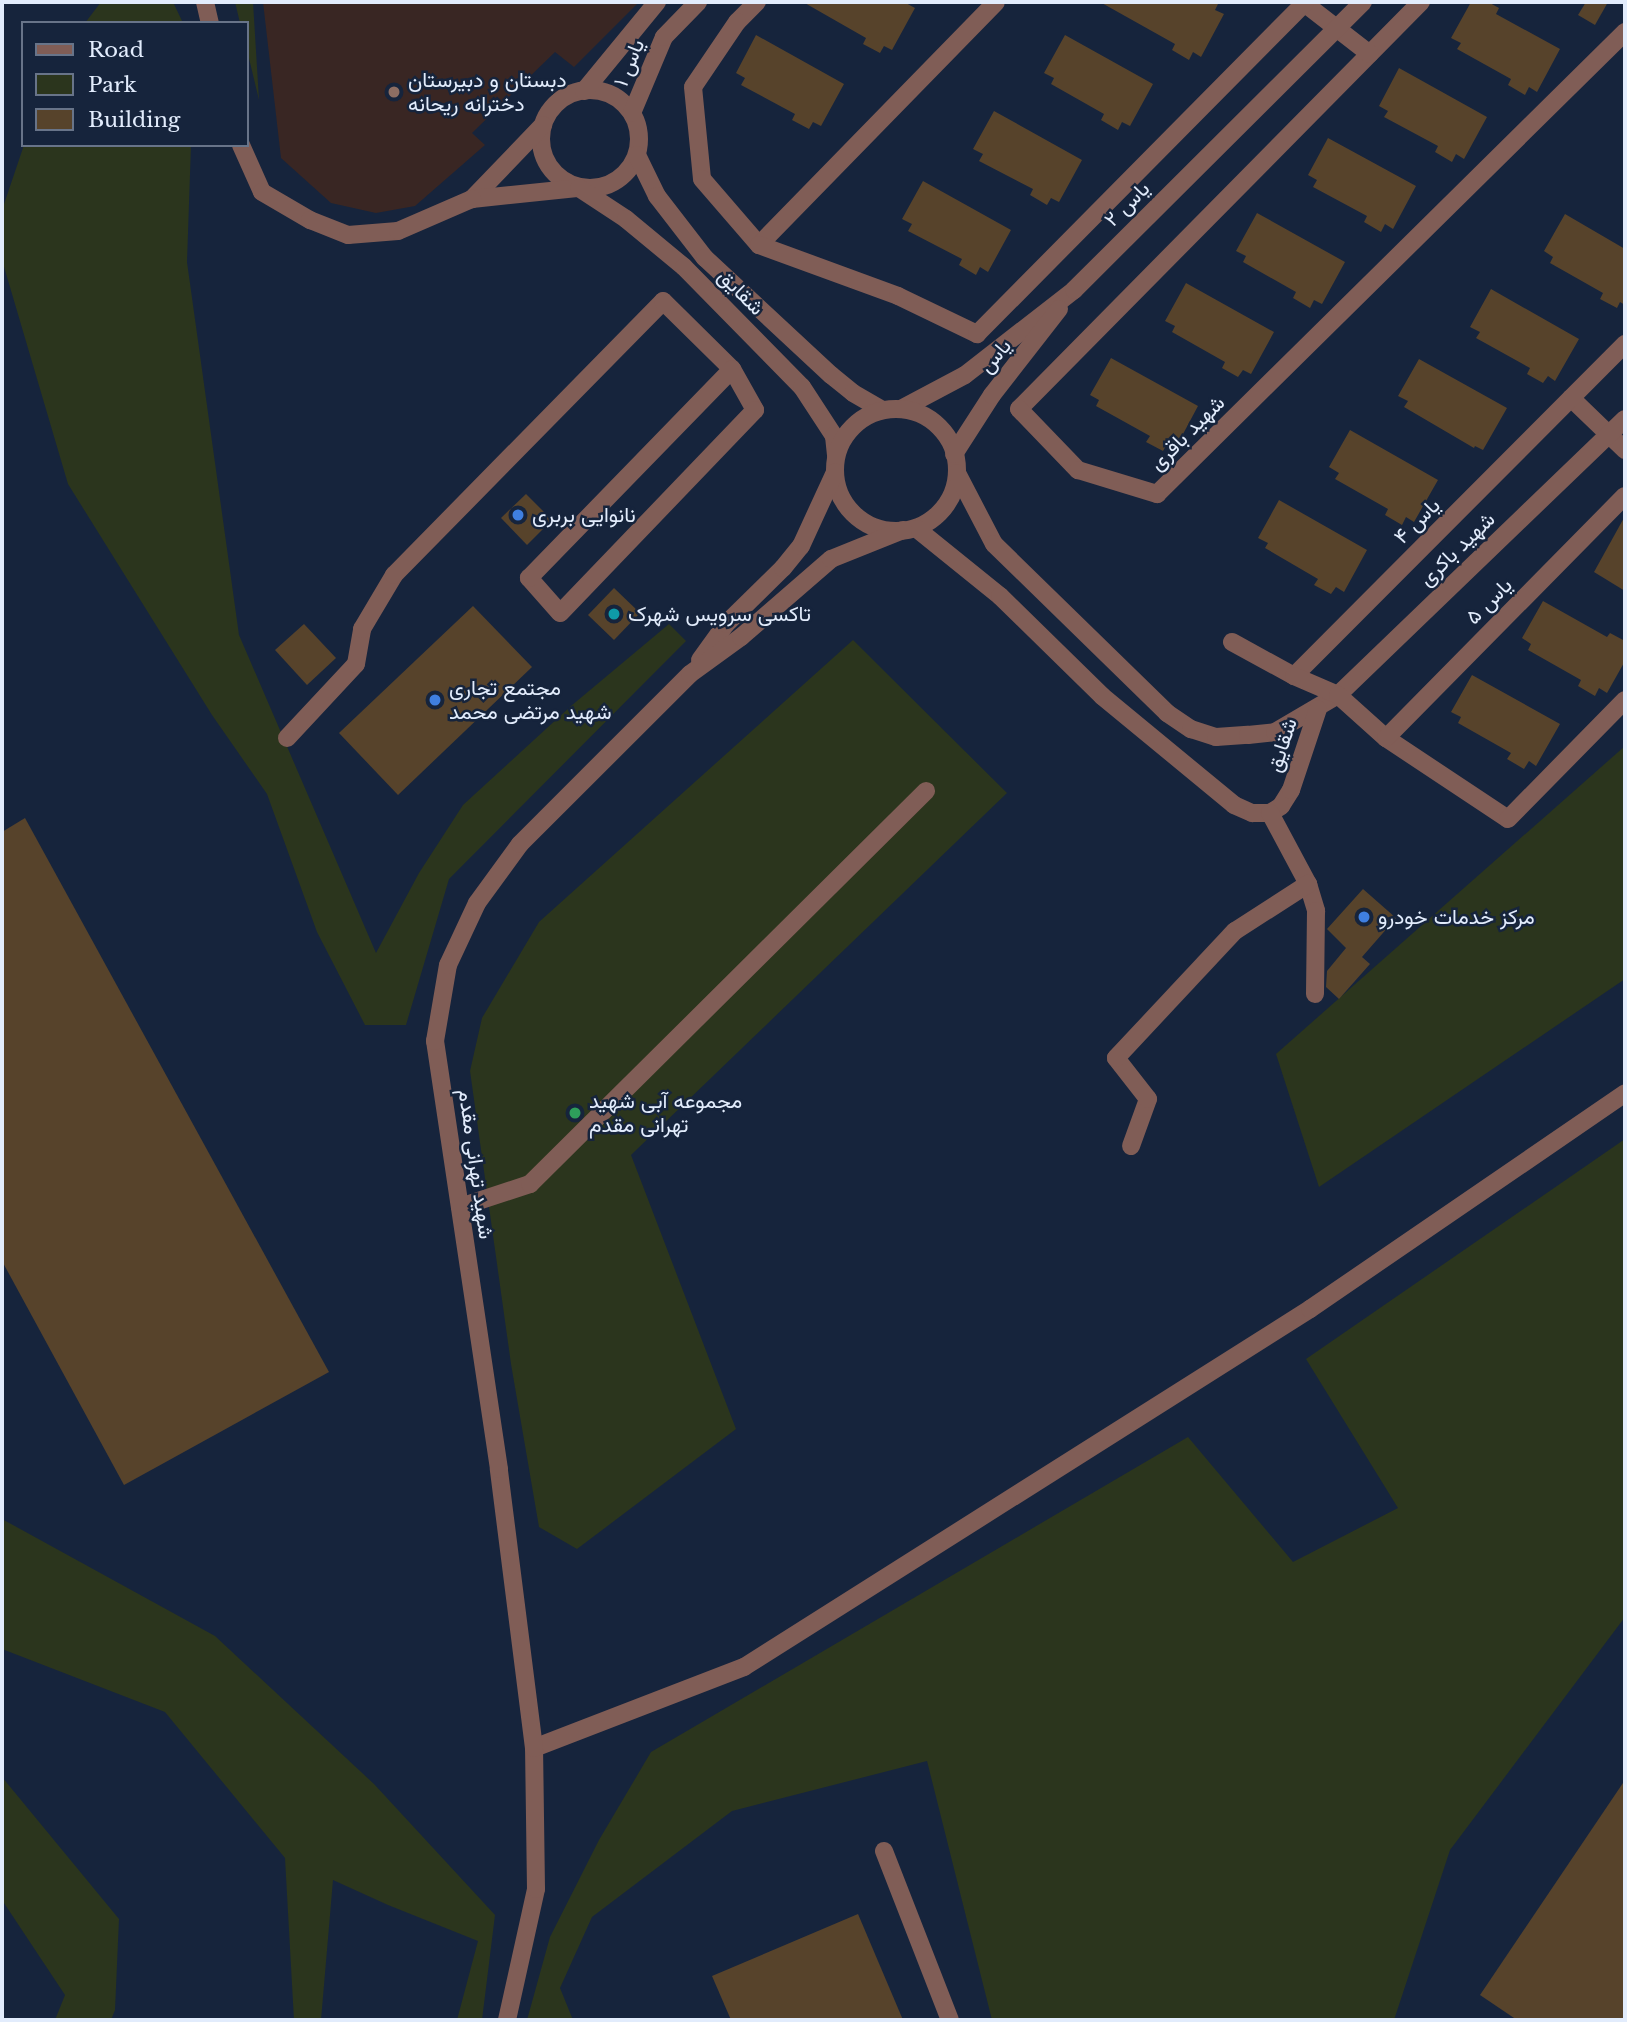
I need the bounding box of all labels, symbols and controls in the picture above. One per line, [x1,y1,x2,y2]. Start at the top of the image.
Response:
legend [21,21,248,147]
street label: یاس ۱ [608,36,650,90]
text: Road [88,37,144,63]
place label: دبستان و دبیرستان دخترانه ریحانه [408,67,566,117]
text: Park [88,72,137,98]
marker: دبستان و دبیرستان دخترانه ریحانه [386,84,402,100]
text: Building [88,107,180,133]
street label: یاس ۲ [1099,176,1155,232]
street label: شقایق [713,264,769,320]
street label: یاس [974,334,1016,378]
street label: شهید باقری [1144,390,1230,476]
street label: یاس ۴ [1389,493,1445,549]
place label: نانوایی بربری [532,502,636,528]
marker: نانوایی بربری [510,507,526,523]
street label: شهید باکری [1414,507,1500,591]
street label: یاس ۵ [1461,573,1517,629]
place label: تاکسی سرویس شهرک [628,601,811,627]
marker: تاکسی سرویس شهرک [606,606,622,622]
place label: مجتمع تجاری شهید مرتضی محمد [449,675,612,725]
marker: مجتمع تجاری شهید مرتضی محمد [427,692,443,708]
street label: شقایق [1261,715,1303,775]
place label: مرکز خدمات خودرو [1378,904,1535,930]
marker: مرکز خدمات خودرو [1356,909,1372,925]
street label: شهید تهرانی مقدم [453,1087,499,1241]
place label: مجموعه آبی شهید تهرانی مقدم [589,1088,742,1138]
marker: مجموعه آبی شهید تهرانی مقدم [567,1105,583,1121]

